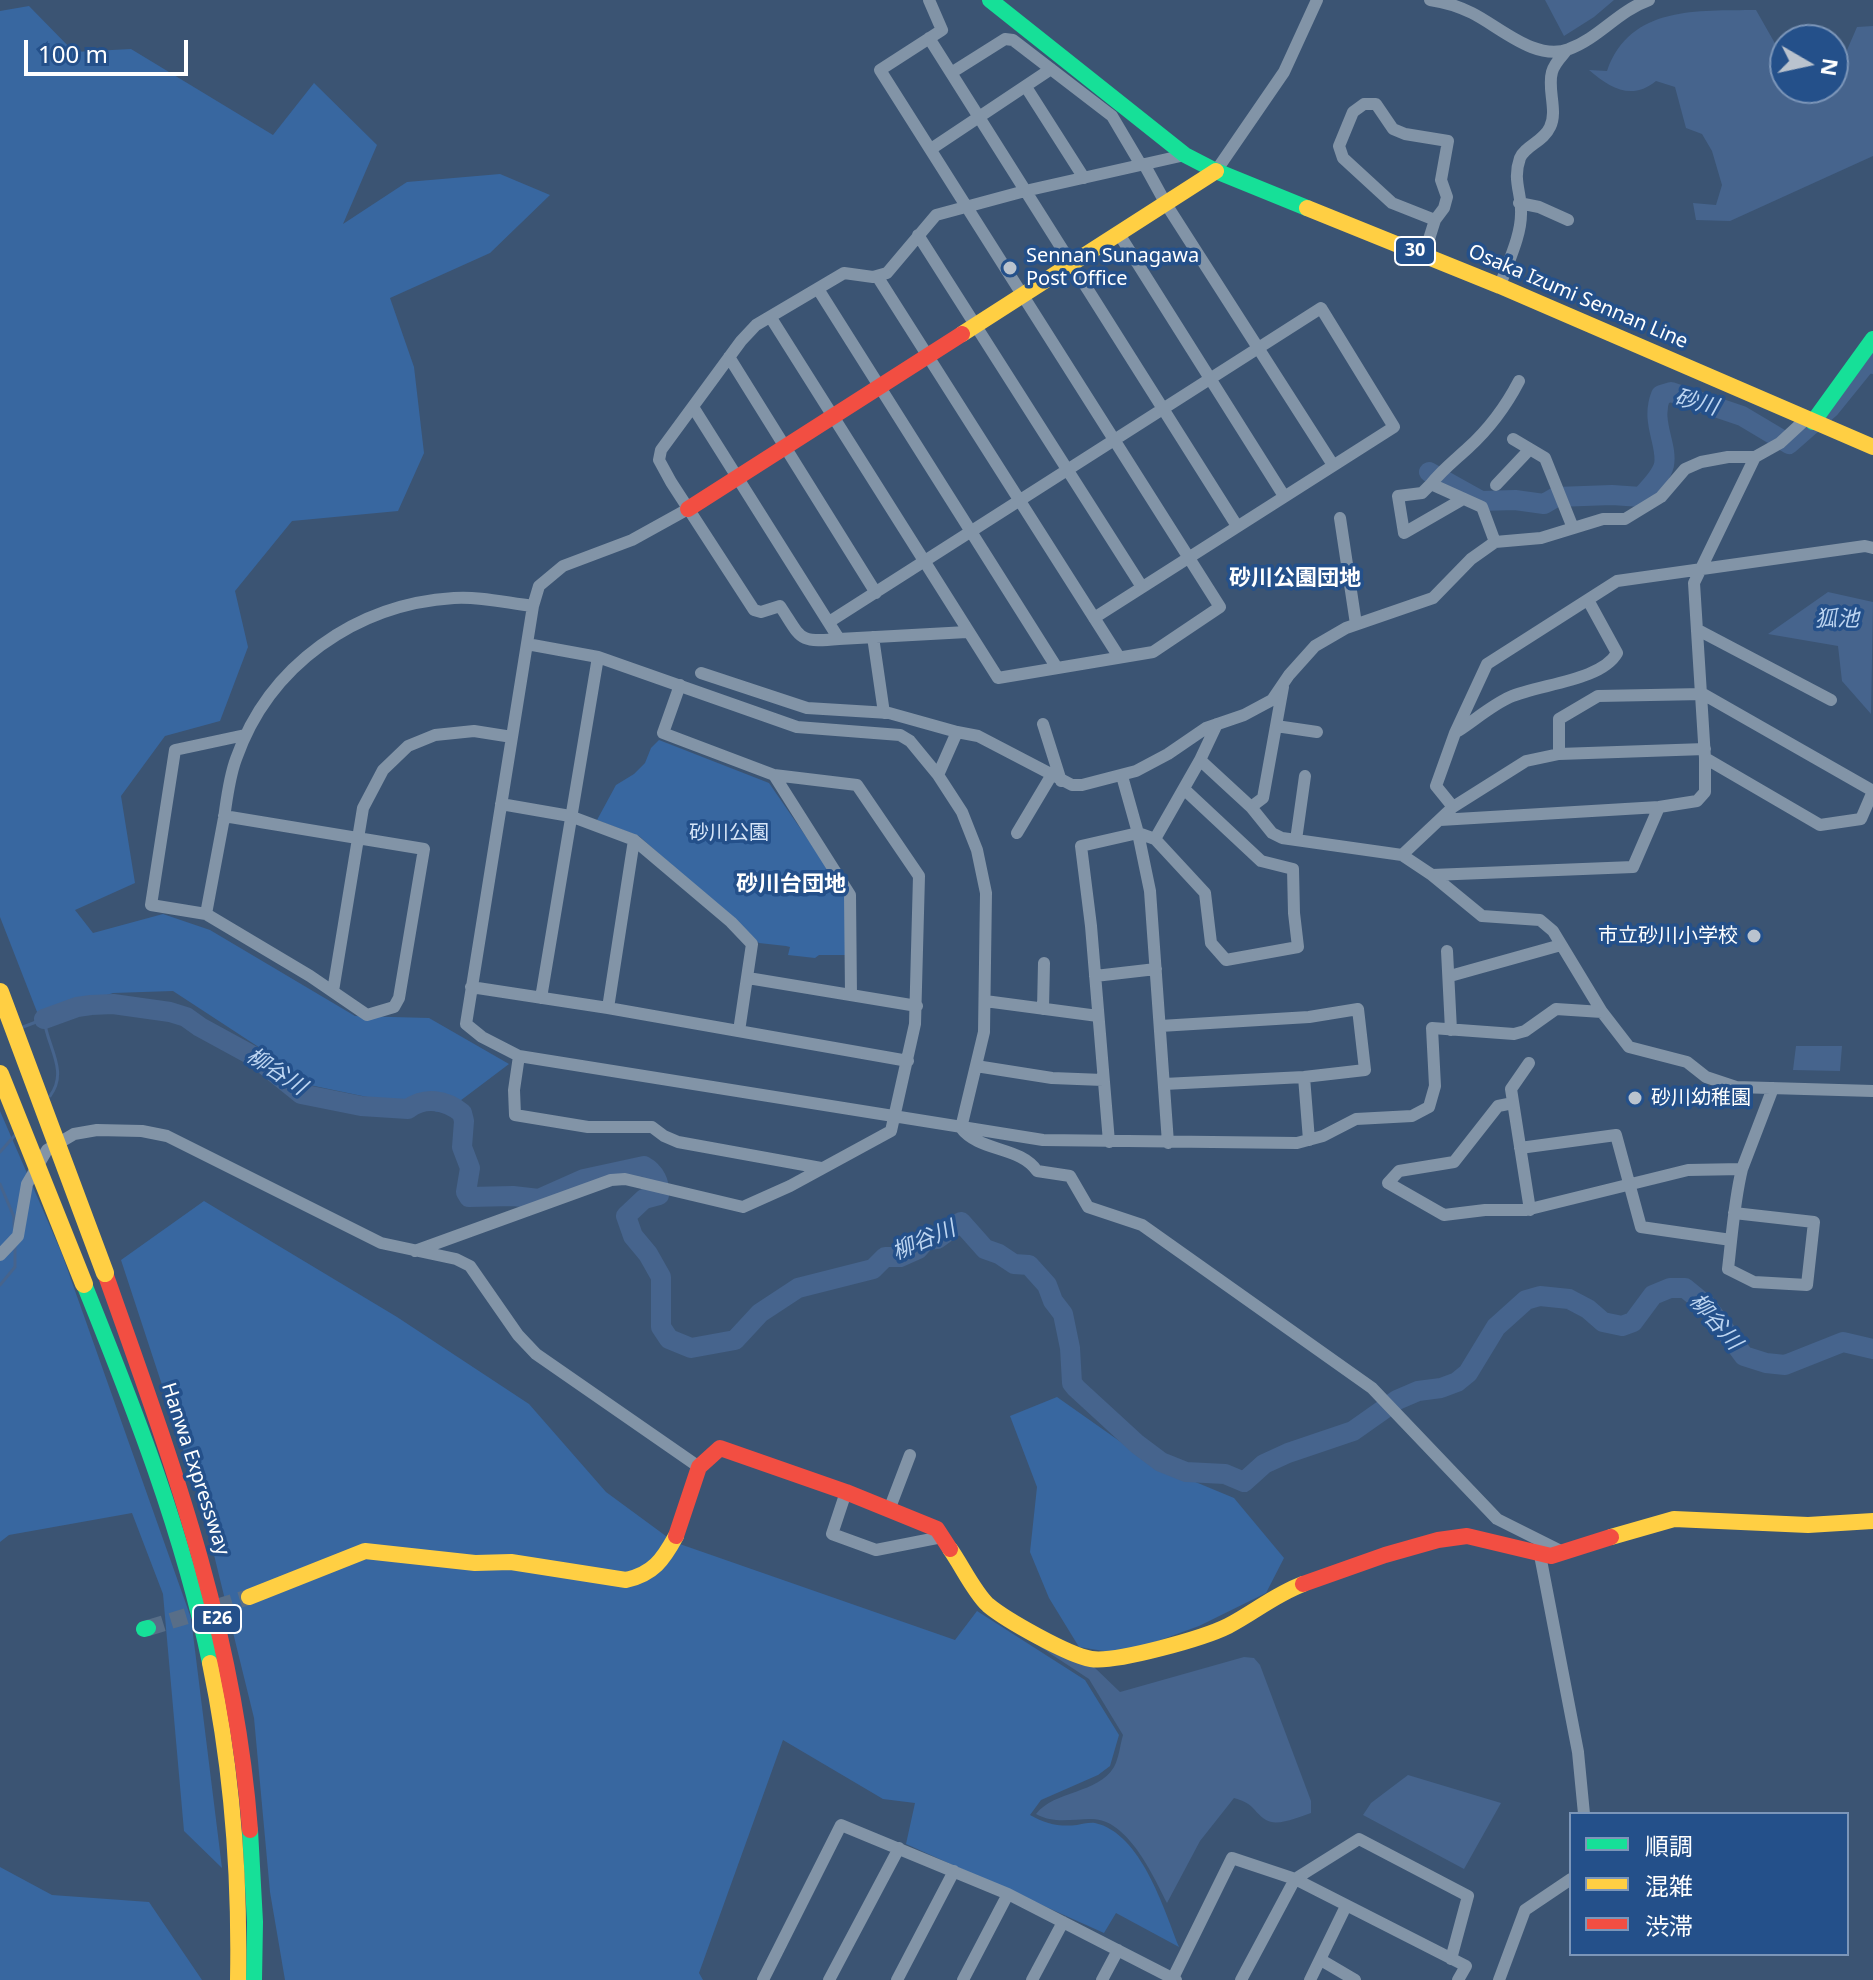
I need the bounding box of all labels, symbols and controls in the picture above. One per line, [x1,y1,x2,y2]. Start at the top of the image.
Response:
scale bar [28,24,192,74]
north arrow [1769,24,1849,104]
text: 100 m [38,37,108,70]
text: N [1815,56,1847,79]
road number: 30 [1395,237,1435,265]
street label: Osaka Izumi Sennan Line [1465,240,1691,354]
place label: Sennan Sunagawa Post Office [1026,244,1199,291]
marker: Sennan Sunagawa Post Office [1001,259,1019,277]
water label: 砂川 [1671,385,1721,421]
district label: 砂川公園団地 [1229,566,1361,592]
water label: 狐池 [1815,607,1859,633]
park label: 砂川公園 [689,821,769,845]
district label: 砂川台団地 [736,872,846,898]
place label: 市立砂川小学校 [1598,924,1738,948]
marker: 市立砂川小学校 [1745,927,1763,945]
water label: 柳谷川 [241,1043,311,1101]
place label: 砂川幼稚園 [1651,1086,1751,1110]
marker: 砂川幼稚園 [1626,1089,1644,1107]
water label: 柳谷川 [888,1216,960,1266]
water label: 柳谷川 [1683,1288,1747,1356]
street label: Hanwa Expressway [156,1380,234,1558]
road number: E26 [193,1605,241,1633]
legend [1569,1812,1849,1956]
text: 順調 [1645,1829,1693,1862]
text: 混雑 [1645,1869,1693,1902]
text: 渋滞 [1645,1909,1693,1942]

